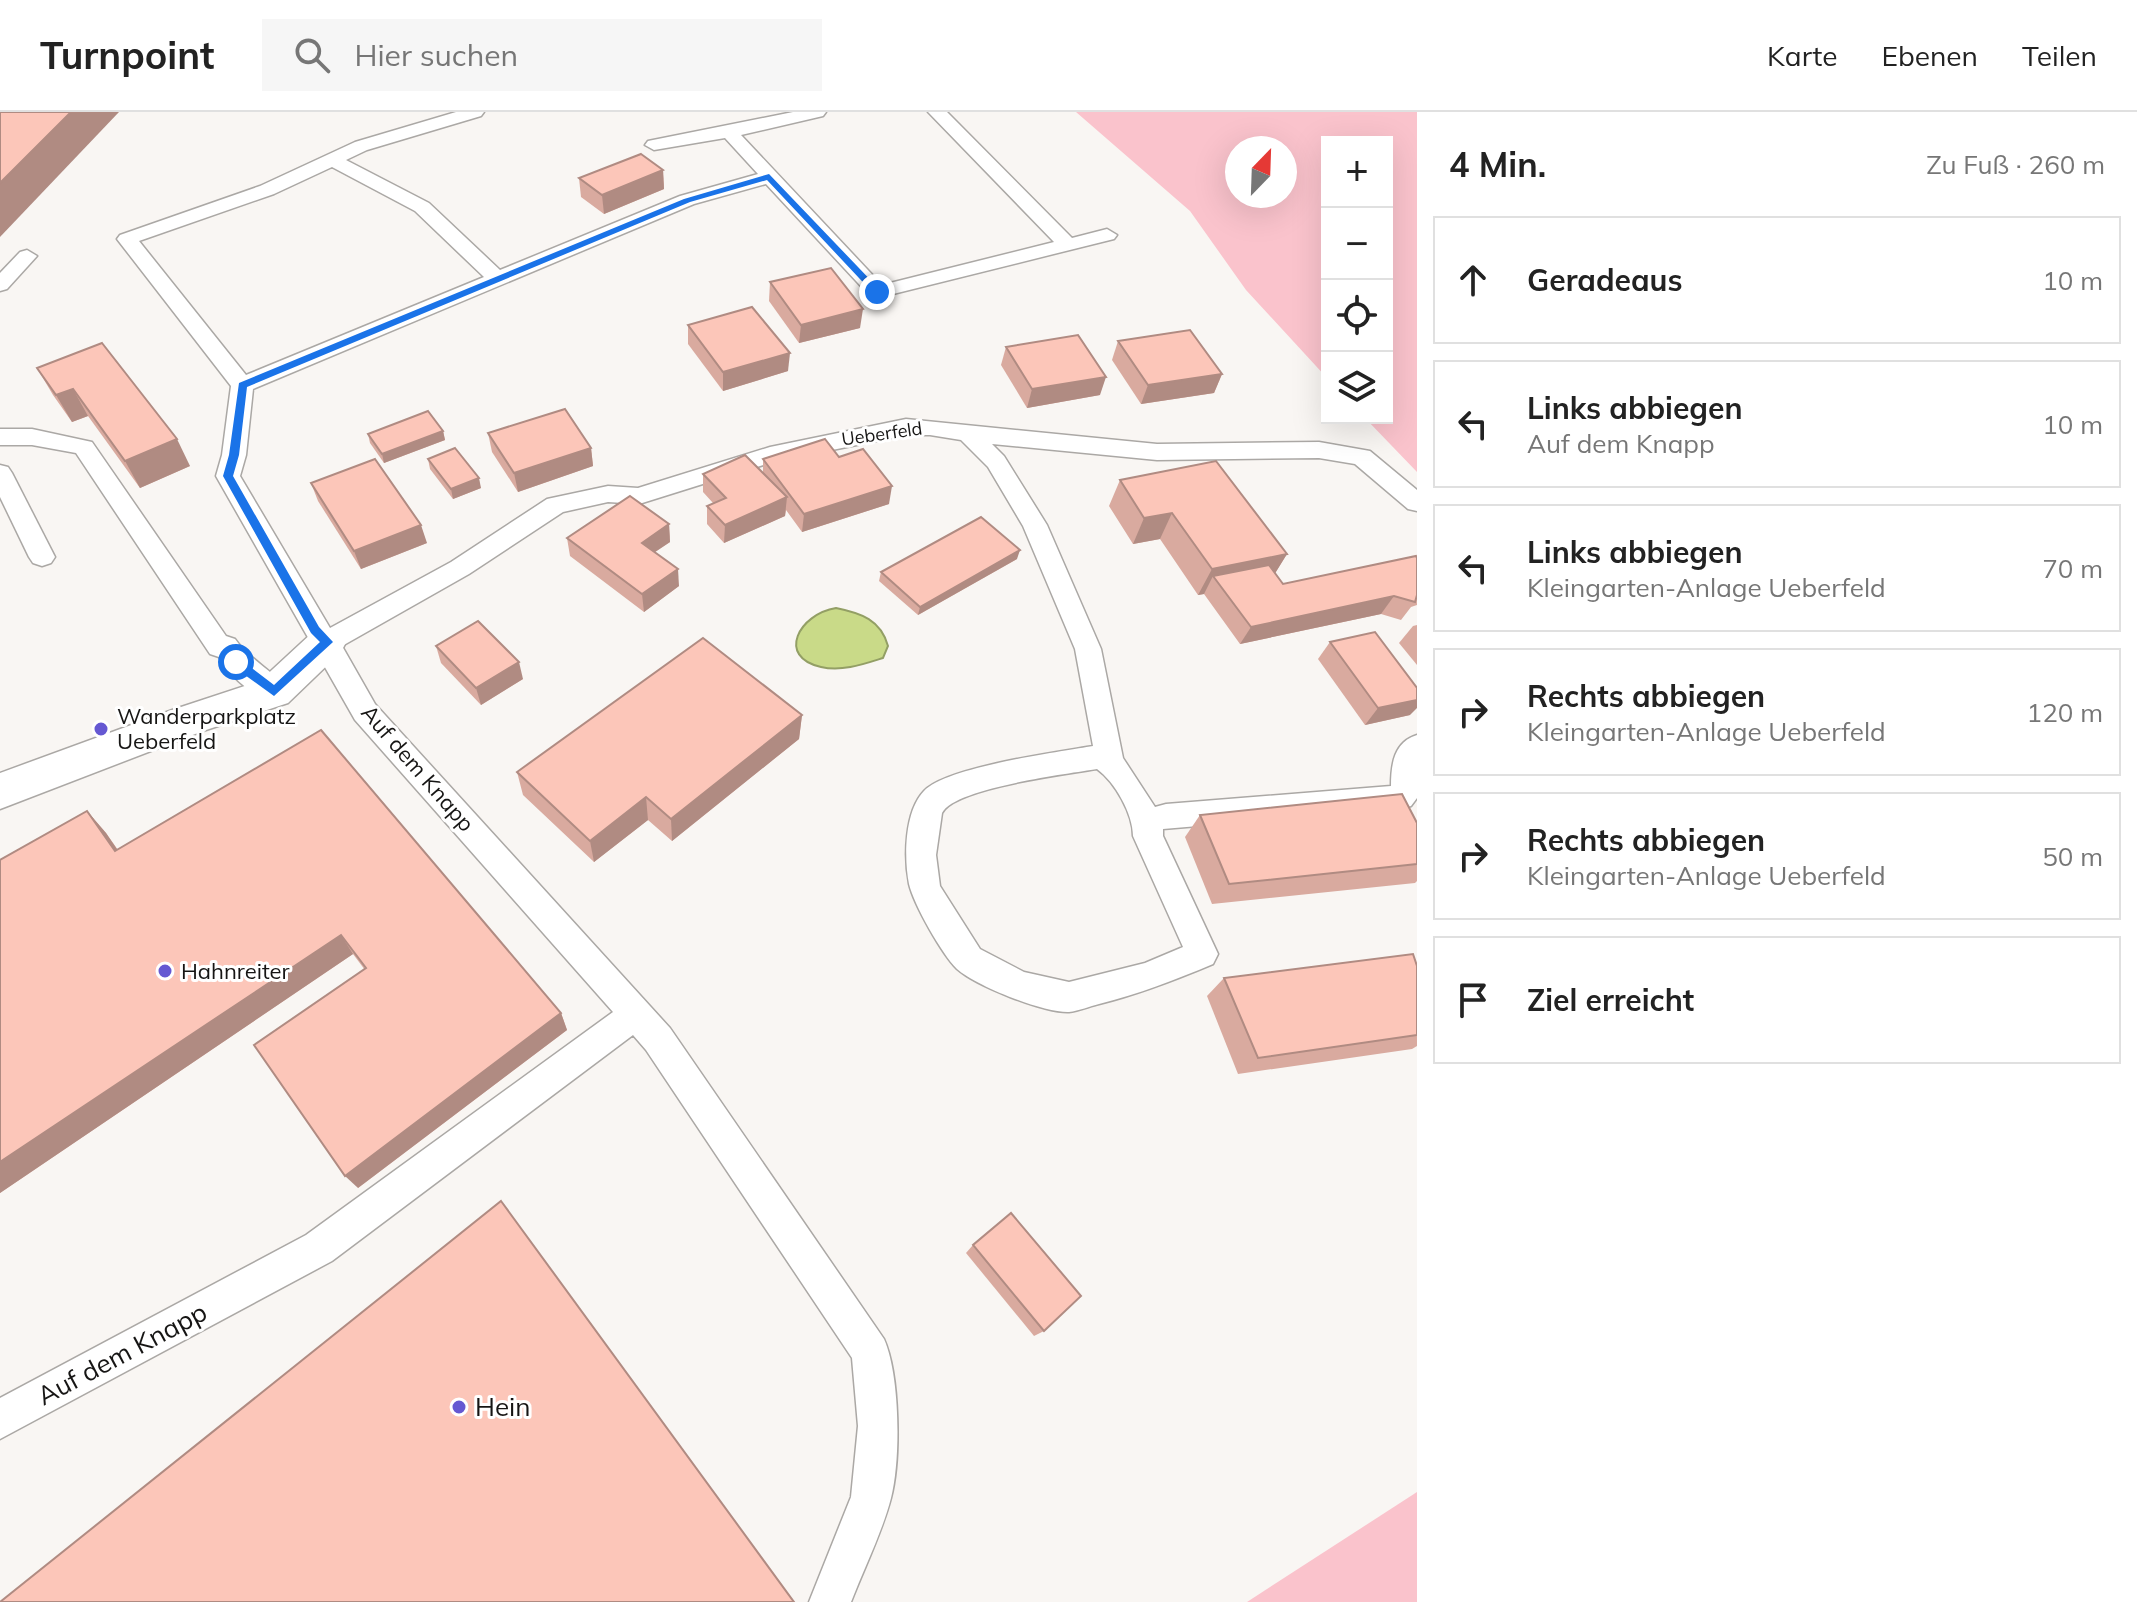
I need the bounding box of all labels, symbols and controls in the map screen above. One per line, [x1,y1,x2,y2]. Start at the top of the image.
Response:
search box [262,19,822,91]
text: Turnpoint [40,31,214,79]
icon: search [290,33,334,77]
text: Hier suchen [354,36,518,74]
text: Karte [1767,38,1837,73]
text: Ebenen [1881,38,1978,73]
text: Teilen [2022,38,2097,73]
north arrow [1225,136,1297,208]
map controls [1321,136,1393,424]
button: + [1321,136,1393,208]
text: 4 Min. [1449,143,1546,186]
text: Zu Fuß · 260 m [1926,148,2105,181]
button: − [1321,208,1393,280]
icon: ahead [1451,258,1495,302]
text: Geradeaus [1527,261,1682,299]
text: 10 m [2042,264,2103,297]
route end [859,274,895,310]
button: locate [1321,280,1393,352]
button: layers [1321,352,1393,424]
text: Links abbiegen [1527,389,1743,427]
icon: left [1451,402,1495,446]
text: 10 m [2042,408,2103,441]
street label: Ueberfeld [840,416,924,451]
text: Auf dem Knapp [1527,427,1715,460]
text: Links abbiegen [1527,533,1743,571]
icon: left [1451,546,1495,590]
text: 70 m [2042,552,2103,585]
text: Kleingarten-Anlage Ueberfeld [1527,571,1886,604]
route start [218,644,254,680]
text: Rechts abbiegen [1527,677,1765,715]
icon: right [1451,690,1495,734]
text: 120 m [2027,696,2103,729]
street label: Auf dem Knapp [355,699,481,837]
place label: Wanderparkplatz Ueberfeld [117,702,296,755]
text: Kleingarten-Anlage Ueberfeld [1527,715,1886,748]
marker: Wanderparkplatz Ueberfeld [92,720,110,738]
text: Rechts abbiegen [1527,821,1765,859]
icon: right [1451,834,1495,878]
text: 50 m [2042,840,2103,873]
text: Kleingarten-Anlage Ueberfeld [1527,859,1886,892]
place label: Hahnreiter [181,957,289,985]
marker: Hahnreiter [156,962,174,980]
icon: arrive [1451,978,1495,1022]
text: Ziel erreicht [1527,981,1694,1019]
street label: Auf dem Knapp [31,1295,212,1412]
place label: Hein [475,1390,530,1423]
marker: Hein [450,1398,468,1416]

